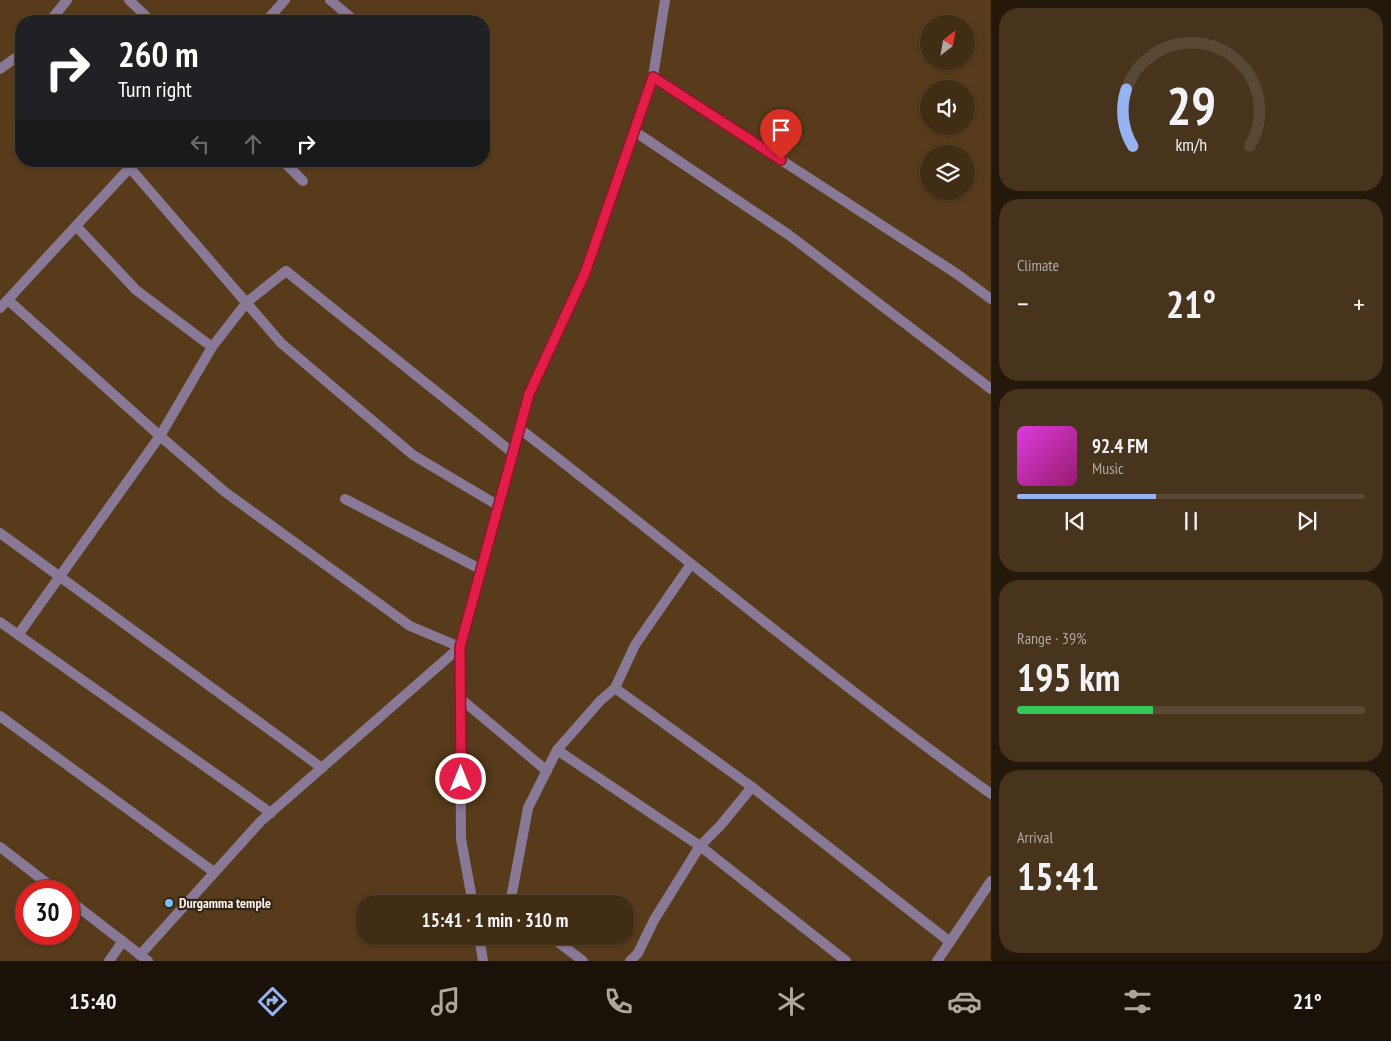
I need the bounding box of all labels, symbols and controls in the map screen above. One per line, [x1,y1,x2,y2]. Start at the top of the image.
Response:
north arrow [920,15,975,70]
map controls [920,15,975,200]
text: 260 m [118,31,199,77]
icon: right [35,35,100,100]
text: 29 [1166,72,1216,139]
text: Turn right [118,75,192,103]
button: sound [920,80,975,135]
pin [760,109,802,160]
icon: arrive [767,116,795,144]
icon: left [186,130,214,158]
icon: ahead [239,130,267,158]
icon: right [292,130,320,158]
text: km/h [1175,133,1207,156]
button: layers [920,145,975,200]
text: Climate [1017,255,1059,275]
text: 21° [1166,279,1216,328]
text: − [1017,285,1029,322]
text: + [1353,285,1365,322]
text: 92.4 FM [1092,434,1148,458]
text: Music [1092,458,1124,478]
icon: previous [1061,507,1089,535]
icon: pause [1177,507,1205,535]
icon: next [1293,507,1321,535]
text: Range · 39% [1017,628,1086,648]
text: 195 km [1017,652,1120,701]
position arrow [434,752,486,804]
text: Arrival [1017,827,1053,847]
text: 15:41 [1017,851,1099,900]
speed limit sign: 30 [15,880,80,945]
place label: Durgamma temple [179,894,271,912]
marker: Durgamma temple [163,897,175,909]
text: 15:41 · 1 min · 310 m [422,908,568,932]
icon: directions [255,984,290,1019]
icon: music [428,984,463,1019]
icon: phone [601,984,636,1019]
icon: climate [774,984,809,1019]
icon: car [947,984,982,1019]
icon: filters [1120,984,1155,1019]
text: 15:40 [69,987,117,1015]
text: 21° [1293,987,1322,1015]

